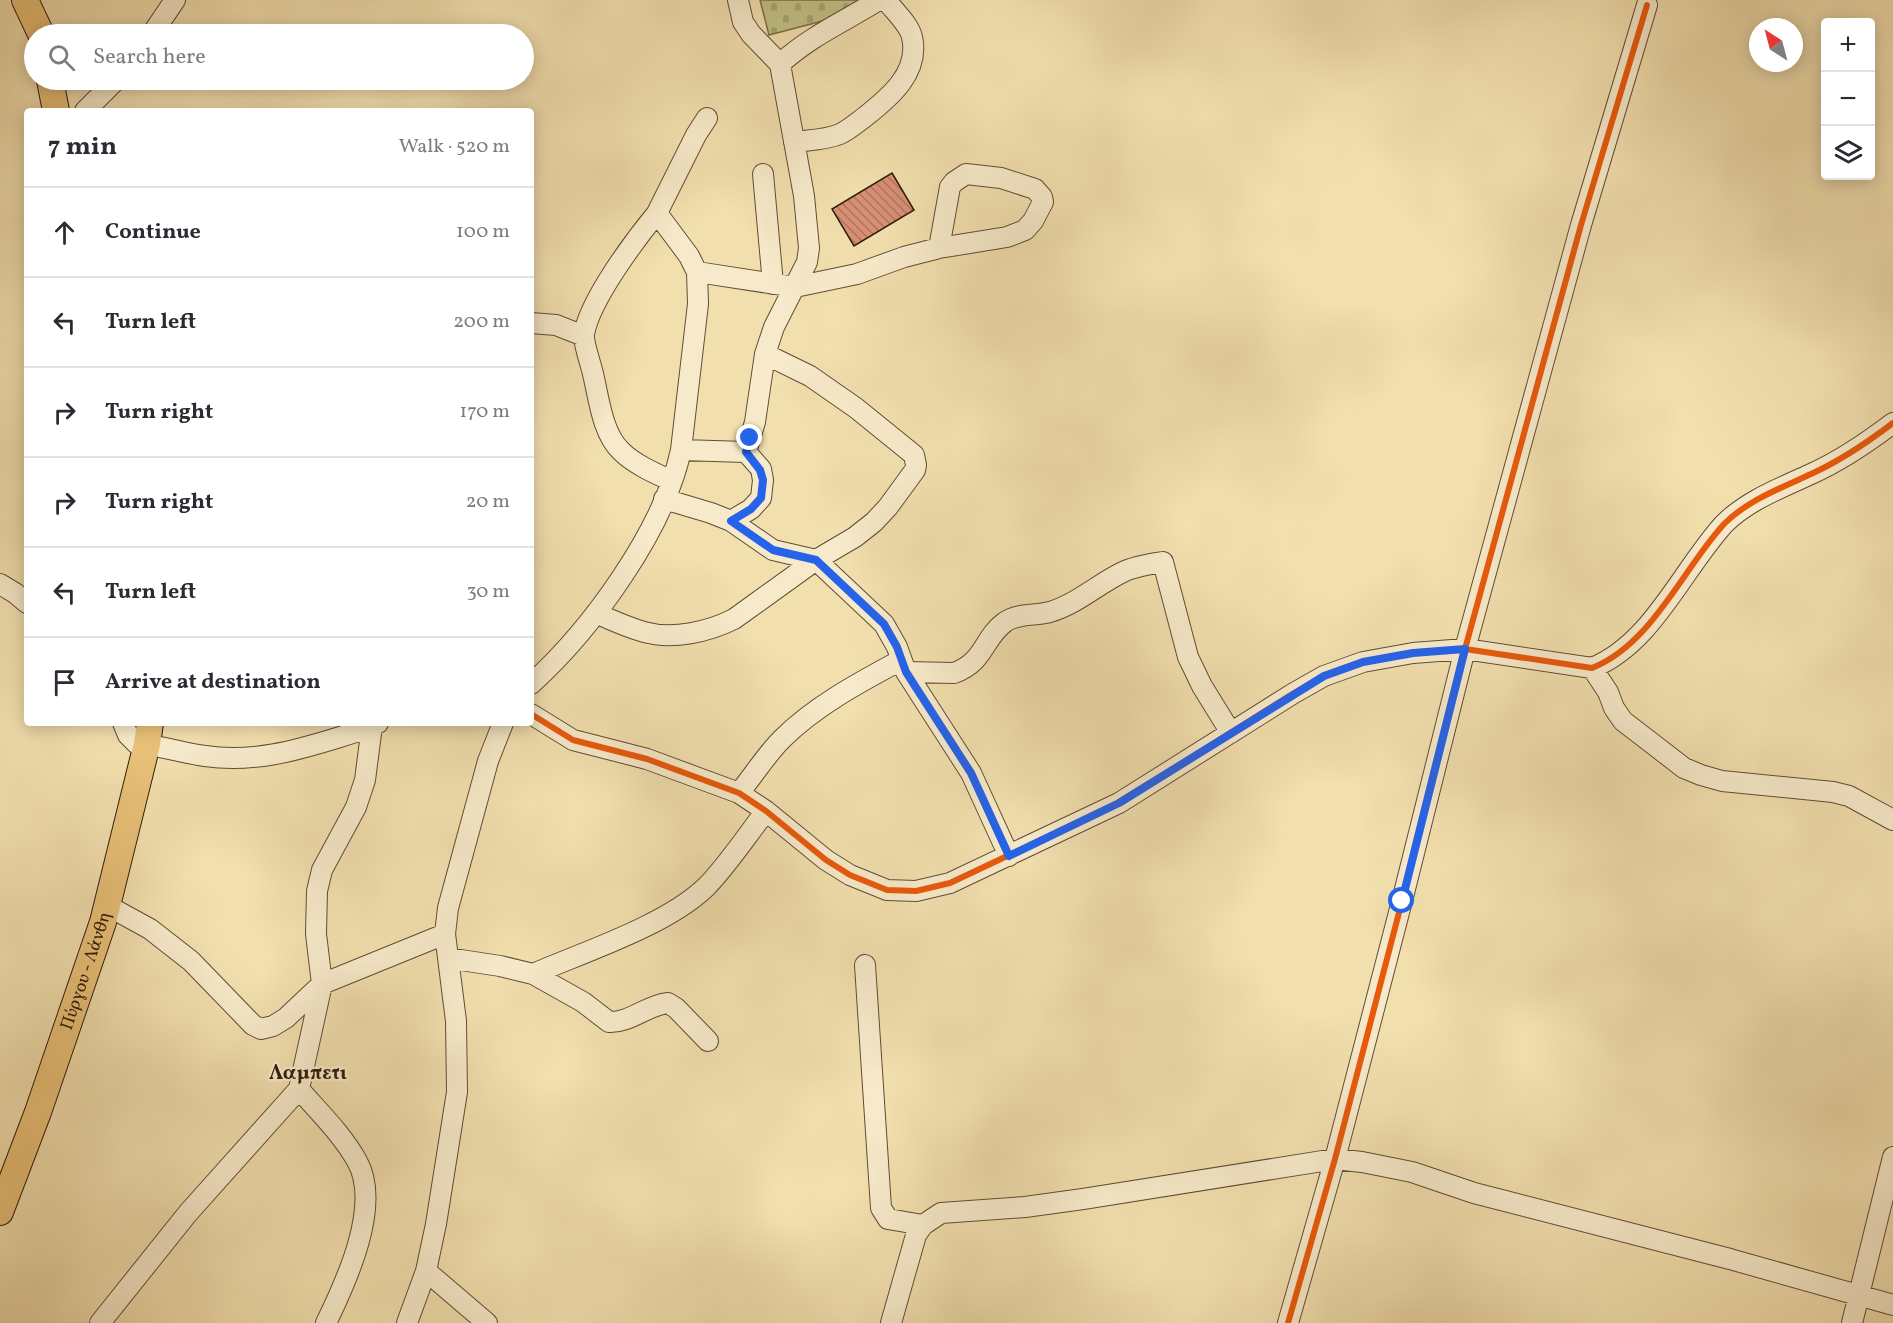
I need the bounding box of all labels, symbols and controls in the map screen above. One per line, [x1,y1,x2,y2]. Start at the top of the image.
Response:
north arrow [1749,18,1803,72]
map controls [1821,18,1875,180]
button: + [1821,18,1875,72]
search box [24,24,534,90]
icon: search [45,41,78,74]
text: Search here [93,42,206,73]
button: − [1821,72,1875,126]
button: layers [1821,126,1875,180]
text: 7 min [48,129,117,165]
text: Walk · 520 m [399,133,510,161]
icon: ahead [48,216,81,249]
text: Continue [105,217,201,248]
text: 100 m [456,218,510,246]
icon: left [48,306,81,339]
text: Turn left [105,307,196,338]
text: 200 m [453,308,510,336]
icon: right [48,396,81,429]
text: Turn right [105,397,213,428]
text: 170 m [460,398,510,426]
route end [736,424,762,450]
icon: right [48,486,81,519]
text: Turn right [105,487,213,518]
text: 20 m [466,488,510,516]
icon: left [48,576,81,609]
text: Turn left [105,577,196,608]
text: 30 m [466,578,510,606]
icon: arrive [48,666,81,699]
text: Arrive at destination [105,667,321,698]
route start [1388,887,1414,913]
street label: Πύργου - Λάνθη [54,909,118,1033]
district label: Λαμπετι [269,1059,347,1088]

